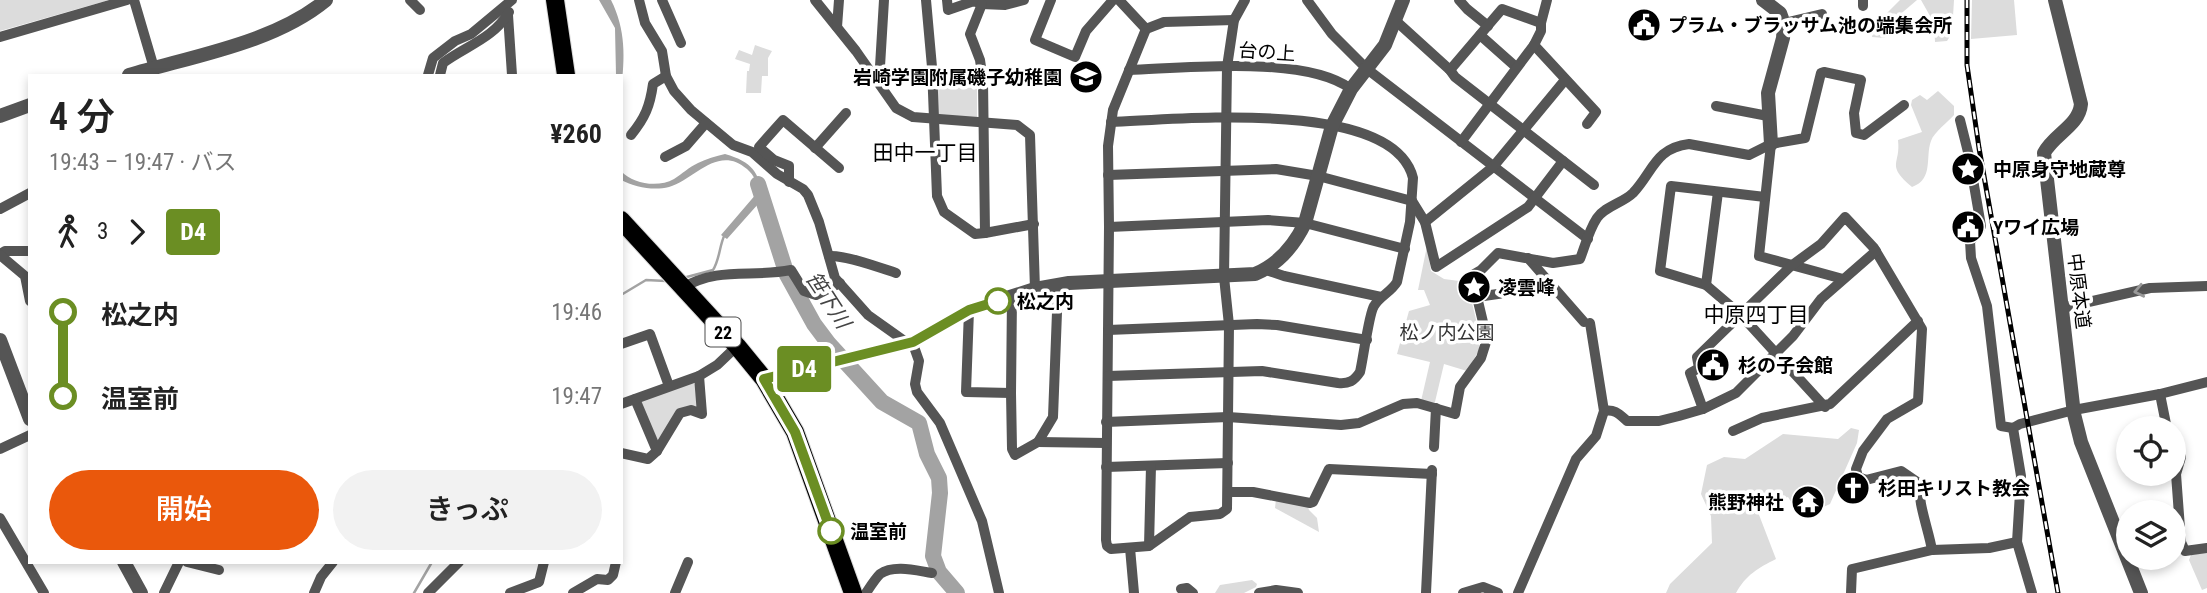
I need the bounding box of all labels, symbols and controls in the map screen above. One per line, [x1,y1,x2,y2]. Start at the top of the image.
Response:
public building icon: プラム・ブラッサム池の端集会所 [1625,6,1663,44]
place label: プラム・ブラッサム池の端集会所 [1668,14,1952,37]
street label: 台の上 [1238,39,1296,65]
school or university icon: 岩崎学園附属磯子幼稚園 [1067,58,1105,96]
place label: 岩崎学園附属磯子幼稚園 [853,66,1062,89]
text: 4 分 [49,95,115,139]
text: ¥260 [550,119,602,149]
district label: 田中一丁目 [873,141,978,165]
text: 19:43 – 19:47 · バス [49,149,236,176]
place icon: 中原身守地蔵尊 [1949,150,1987,188]
place label: 中原身守地蔵尊 [1993,158,2126,181]
public building icon: Yワイ広場 [1949,208,1987,246]
icon: walk [49,213,87,251]
icon: forward [118,213,156,251]
place label: Yワイ広場 [1993,216,2079,239]
text: 3 [97,218,108,245]
text: D4 [180,218,206,246]
street label: 中原本道 [2063,252,2095,330]
water label: 笹下川 [801,267,856,335]
place icon: 凌雲峰 [1455,268,1493,306]
place label: 凌雲峰 [1498,276,1555,299]
one-way arrow [2133,282,2145,297]
marker: 松之内 [985,288,1011,314]
place label: 松之内 [1017,290,1074,313]
text: 19:46 [551,299,602,326]
text: 松之内 [101,300,179,330]
district label: 中原四丁目 [1704,303,1809,327]
road number: 22 [706,318,740,346]
park label: 松ノ内公園 [1399,321,1495,344]
line badge: D4 [772,346,836,392]
public building icon: 杉の子会館 [1694,346,1732,384]
place label: 杉の子会館 [1738,354,1833,377]
text: D4 [791,355,817,383]
text: 19:47 [551,383,602,410]
text: 温室前 [101,384,179,414]
map controls [2116,416,2186,570]
button: locate [2116,416,2186,486]
church icon: 杉田キリスト教会 [1834,469,1872,507]
button: 開始 [49,470,319,550]
button: きっぷ [333,470,602,550]
place label: 杉田キリスト教会 [1878,477,2030,500]
temple icon: 熊野神社 [1789,483,1827,521]
place label: 熊野神社 [1708,491,1784,514]
button: layers [2116,500,2186,570]
marker: 温室前 [818,518,844,544]
place label: 温室前 [850,520,907,543]

